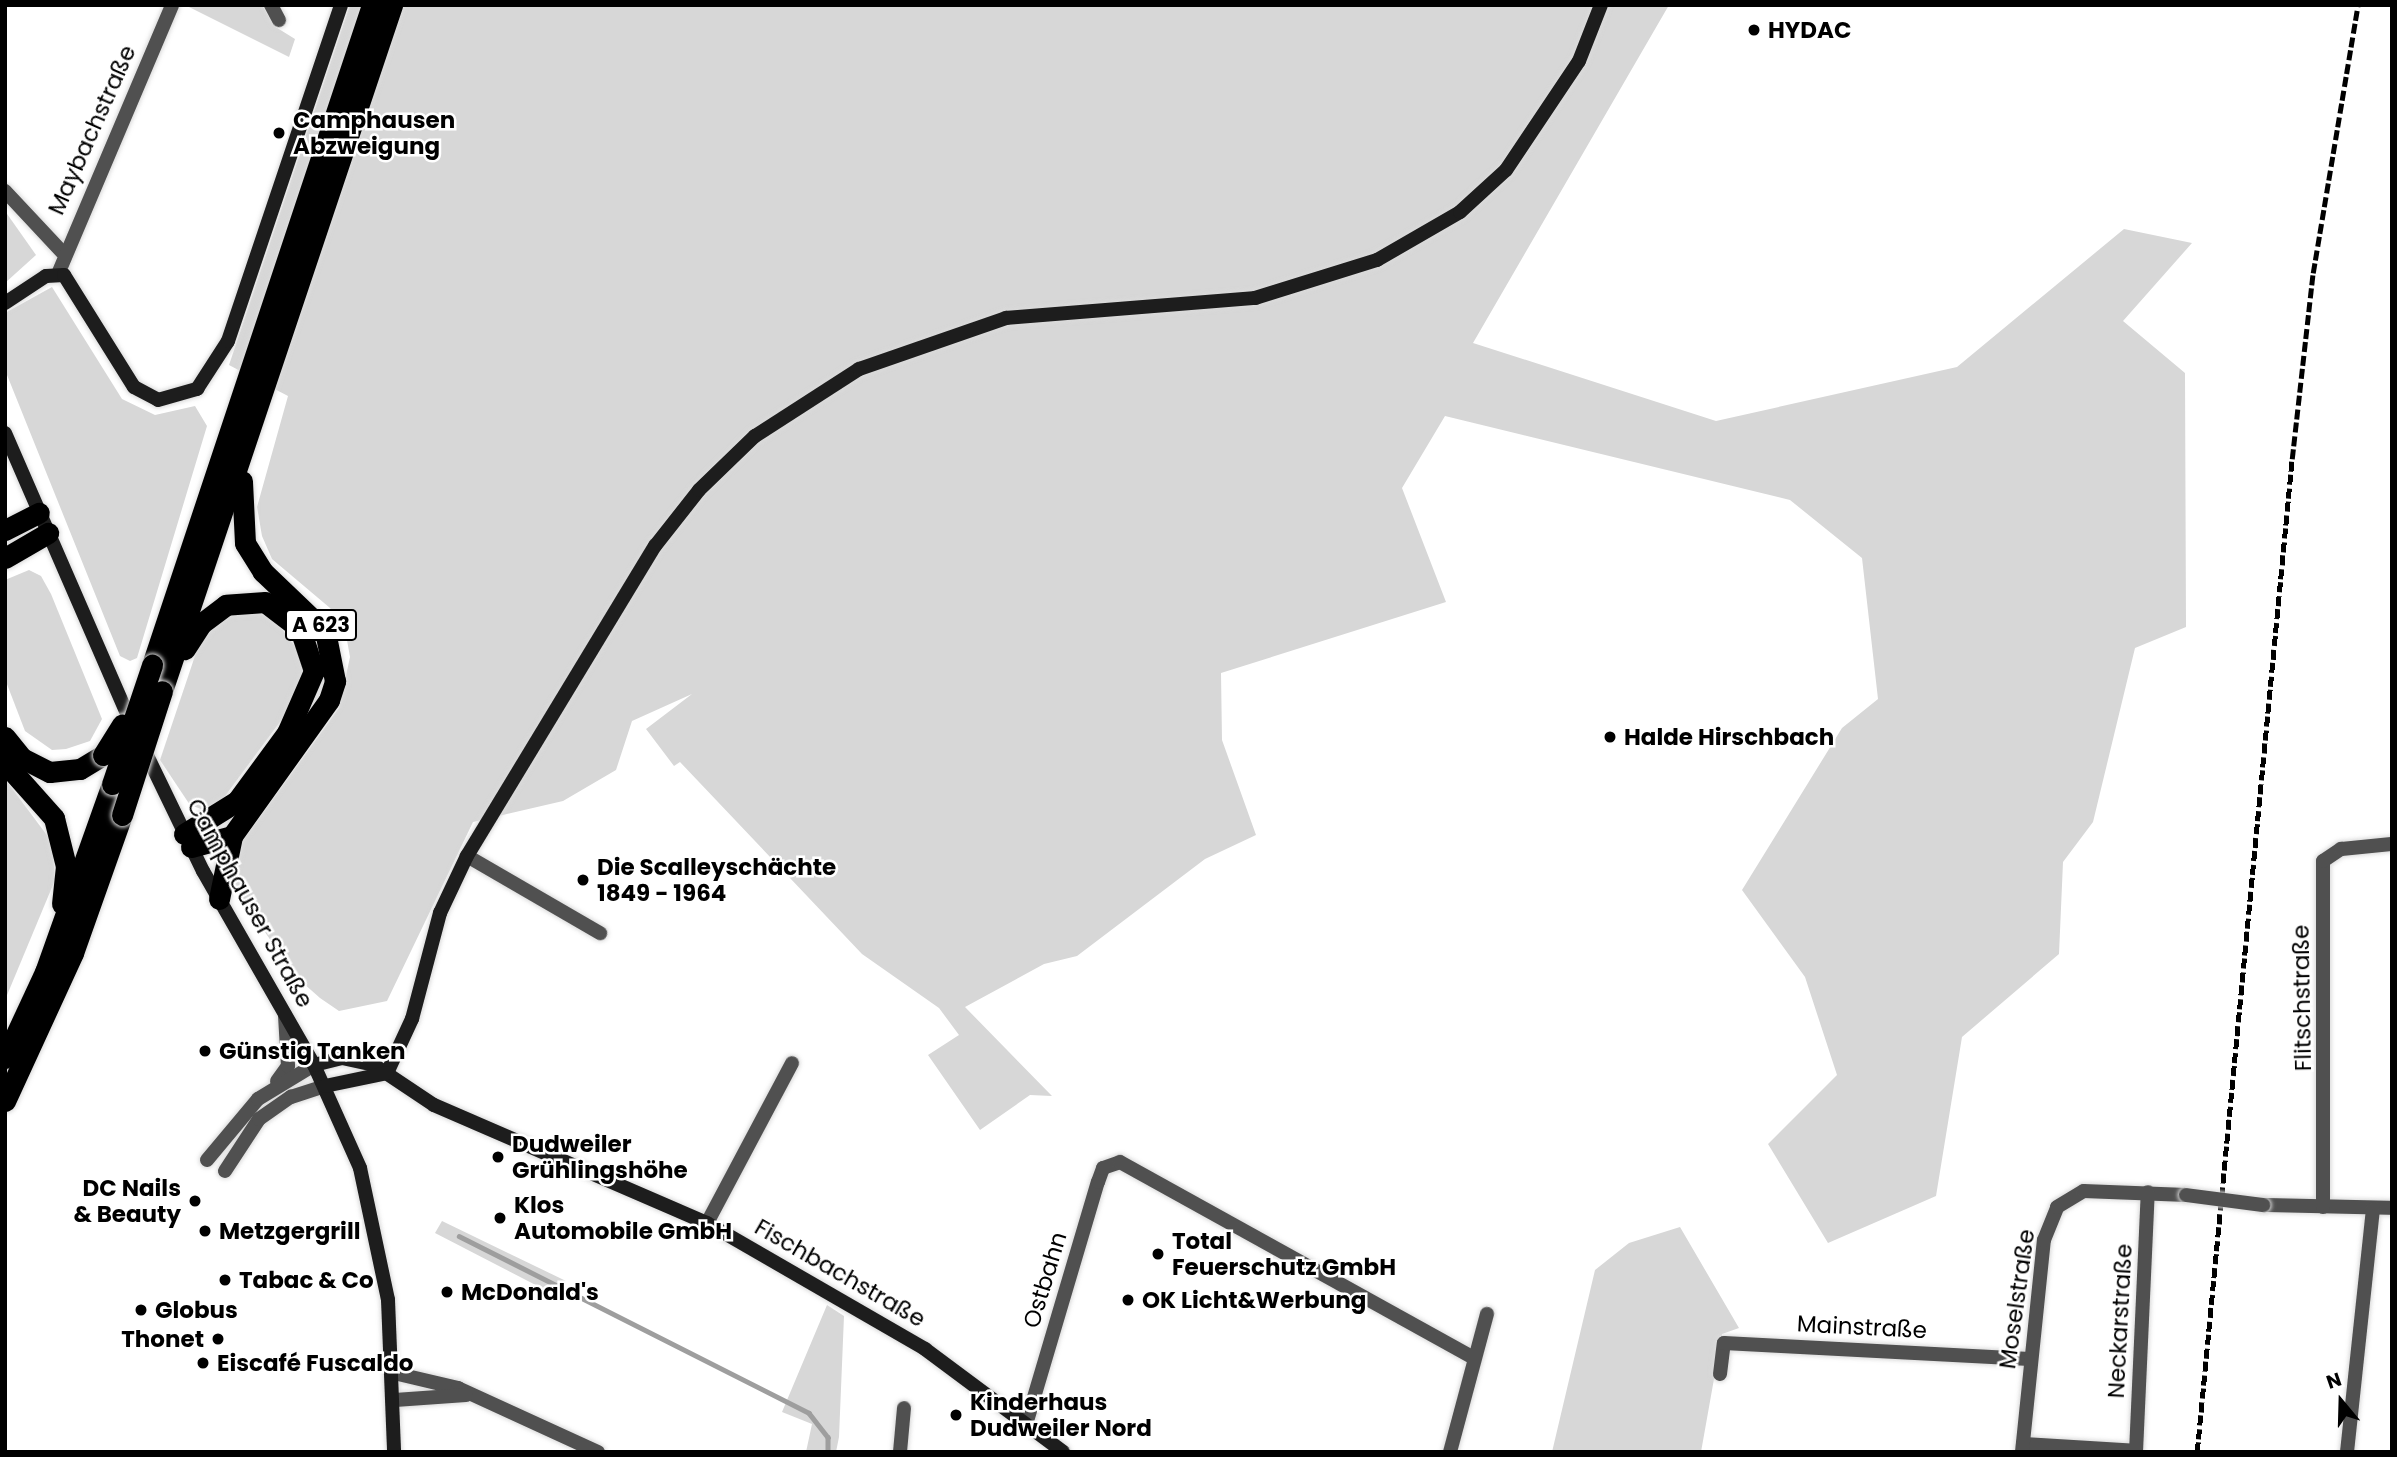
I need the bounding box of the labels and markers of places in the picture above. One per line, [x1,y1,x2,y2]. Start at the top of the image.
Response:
place label: HYDAC [1768,16,1851,44]
marker: HYDAC [1746,22,1762,38]
place label: Camphausen Abzweigung [293,106,455,160]
marker: Camphausen Abzweigung [271,125,287,141]
place label: Halde Hirschbach [1624,723,1834,751]
marker: Halde Hirschbach [1602,729,1618,745]
place label: Die Scalleyschächte 1849 - 1964 [597,853,836,907]
marker: Die Scalleyschächte 1849 - 1964 [575,872,591,888]
place label: Günstig Tanken [219,1037,406,1065]
marker: Günstig Tanken [197,1043,213,1059]
place label: Dudweiler Grühlingshöhe [512,1130,688,1184]
marker: Dudweiler Grühlingshöhe [490,1149,506,1165]
place label: DC Nails & Beauty [73,1174,181,1228]
place label: Klos Automobile GmbH [514,1191,732,1245]
marker: DC Nails & Beauty [187,1193,203,1209]
marker: Klos Automobile GmbH [492,1210,508,1226]
place label: Metzgergrill [219,1217,360,1245]
marker: Metzgergrill [197,1223,213,1239]
place label: Total Feuerschutz GmbH [1172,1227,1396,1281]
marker: Total Feuerschutz GmbH [1150,1246,1166,1262]
place label: Tabac & Co [239,1266,374,1294]
marker: Tabac & Co [217,1272,233,1288]
place label: McDonald's [461,1278,599,1306]
marker: McDonald's [439,1284,455,1300]
place label: OK Licht&Werbung [1142,1286,1366,1314]
marker: OK Licht&Werbung [1120,1292,1136,1308]
place label: Globus [155,1296,238,1324]
marker: Globus [133,1302,149,1318]
place label: Thonet [121,1325,204,1353]
marker: Thonet [210,1331,226,1347]
place label: Eiscafé Fuscaldo [217,1349,413,1377]
marker: Eiscafé Fuscaldo [195,1355,211,1371]
place label: Kinderhaus Dudweiler Nord [970,1388,1152,1442]
marker: Kinderhaus Dudweiler Nord [948,1407,964,1423]

